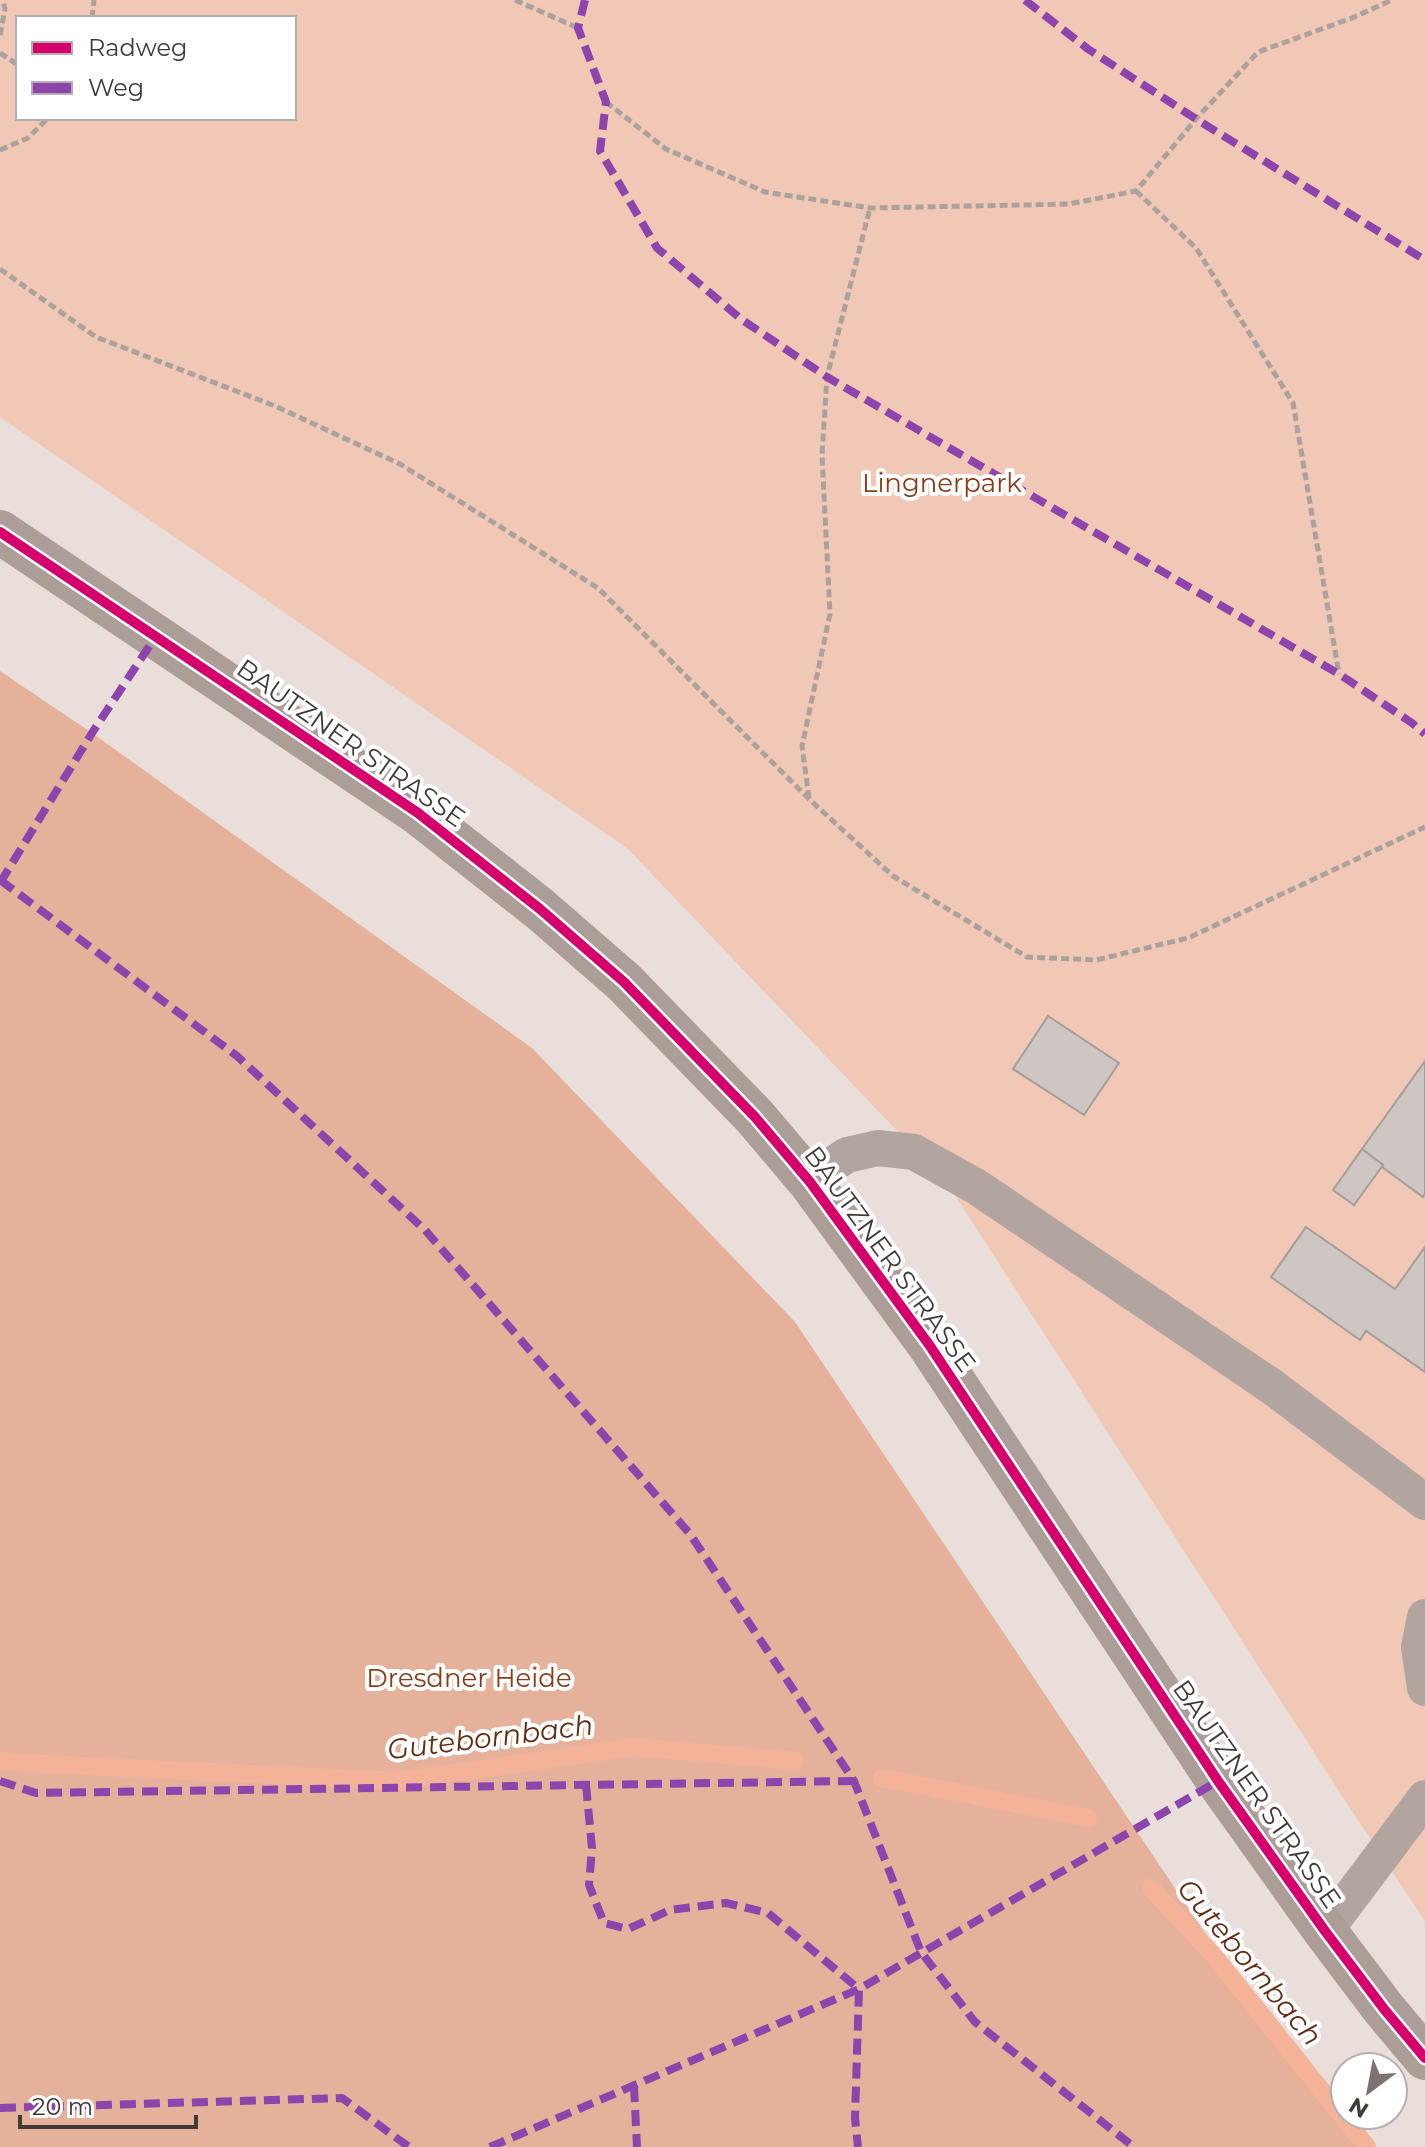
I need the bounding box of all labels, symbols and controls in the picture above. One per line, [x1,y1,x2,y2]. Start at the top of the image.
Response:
legend [16,16,296,120]
text: Radweg [88,33,187,62]
text: Weg [88,73,144,102]
park label: Lingnerpark [862,467,1022,499]
street label: BAUTZNER STRASSE [231,652,471,834]
street label: BAUTZNER STRASSE [797,1140,983,1378]
park label: Dresdner Heide [366,1662,572,1694]
street label: BAUTZNER STRASSE [1166,1674,1348,1914]
water label: Gutebornbach [385,1708,595,1766]
water label: Gutebornbach [1170,1872,1330,2052]
north arrow [1329,2051,1409,2131]
scale bar [20,2079,196,2129]
text: N [1344,2091,1373,2124]
text: 20 m [32,2092,93,2121]

